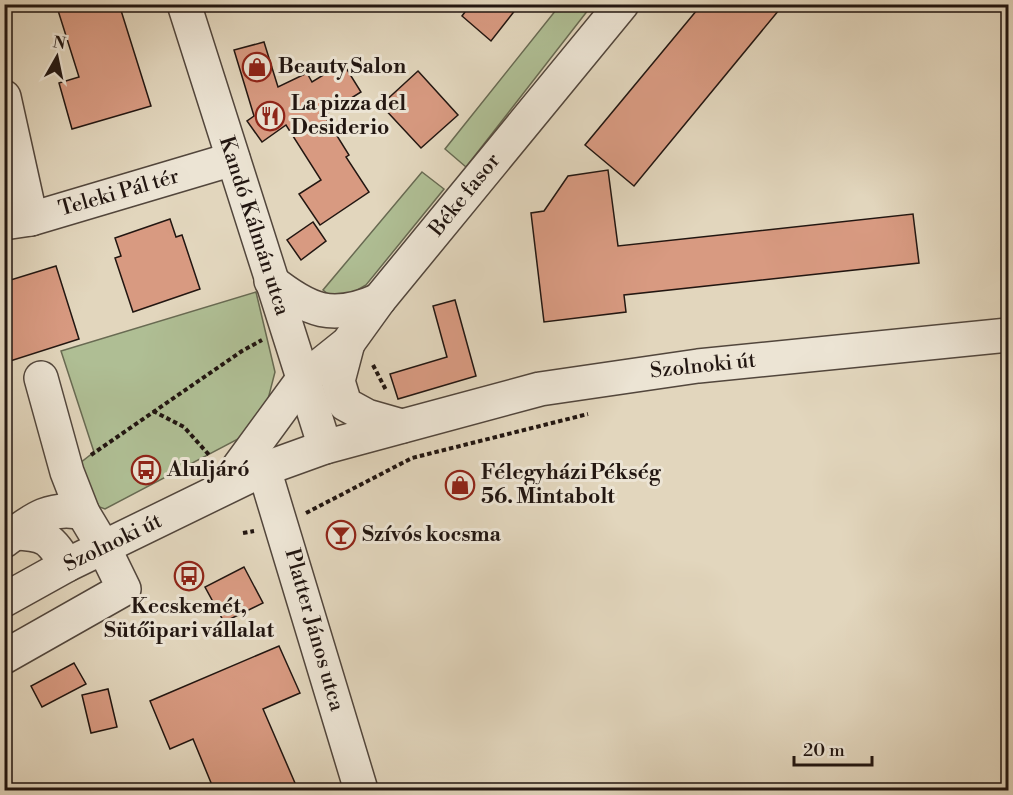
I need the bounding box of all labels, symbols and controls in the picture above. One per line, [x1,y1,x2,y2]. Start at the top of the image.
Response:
north arrow [27,27,87,87]
text: N [51,32,67,54]
shop icon: Beauty Salon [241,51,273,83]
place label: Beauty Salon [278,54,406,80]
place label: La pizza del Desiderio [291,91,406,141]
restaurant icon: La pizza del Desiderio [254,100,286,132]
street label: Kandó Kálmán utca [213,133,295,319]
street label: Béke fasor [423,148,506,243]
street label: Teleki Pál tér [56,163,182,223]
street label: Szolnoki út [649,347,758,384]
bus stop icon: Aluljáró [130,454,162,486]
place label: Aluljáró [166,457,250,483]
place label: Félegyházi Pékség 56. Mintabolt [481,460,662,510]
shop icon: Félegyházi Pékség 56. Mintabolt [444,469,476,501]
street label: Szolnoki út [60,508,167,578]
bar icon: Szívós kocsma [325,519,357,551]
place label: Szívós kocsma [362,522,502,548]
street label: Platter János utca [278,546,350,715]
bus stop icon: Kecskemét, Sütőipari vállalat [173,560,205,592]
place label: Kecskemét, Sütőipari vállalat [104,594,274,644]
scale bar [794,729,872,767]
text: 20 m [803,739,845,762]

